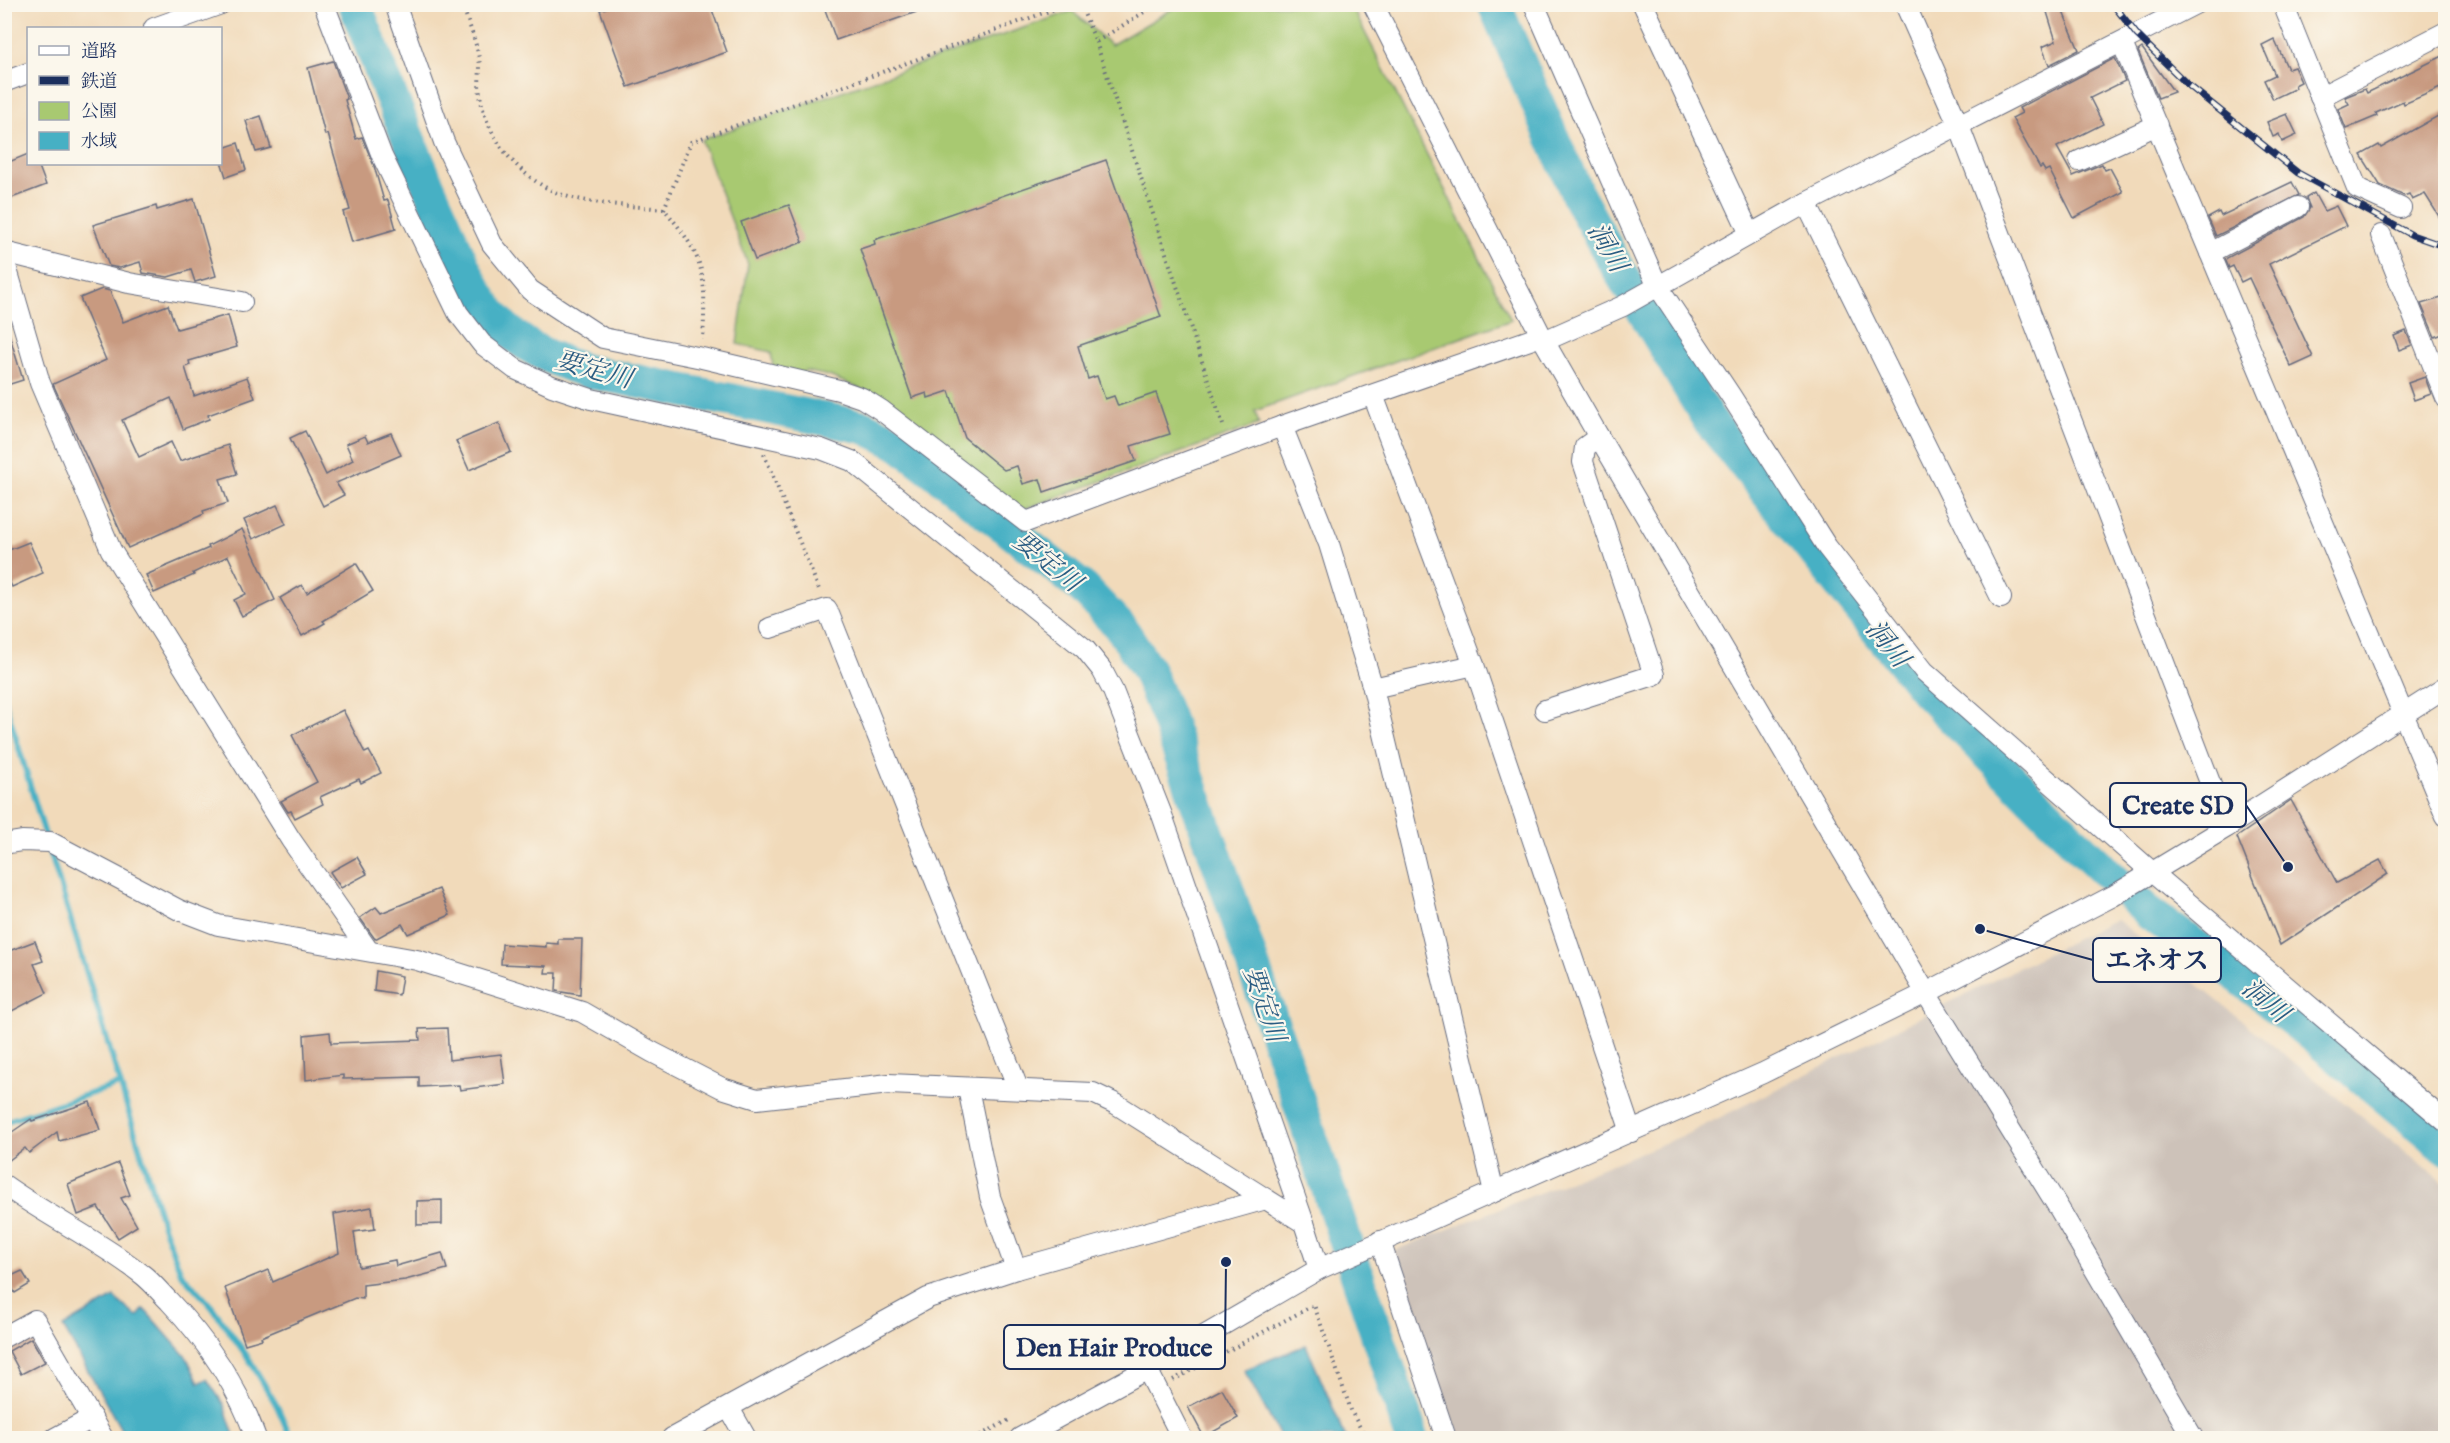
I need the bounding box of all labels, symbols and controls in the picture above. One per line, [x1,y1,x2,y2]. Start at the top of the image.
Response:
legend [27,27,222,165]
text: 道路 [81,41,117,64]
text: 鉄道 [81,71,117,94]
text: 公園 [81,101,117,124]
text: 水域 [81,131,117,154]
water label: 洞川 [1579,217,1635,281]
water label: 要定川 [552,344,638,397]
water label: 要定川 [1006,525,1090,601]
water label: 洞川 [1858,613,1918,677]
callout: Create SD [2110,783,2246,827]
text: Create SD [2122,790,2234,823]
callout: エネオス [2093,938,2221,982]
text: エネオス [2105,945,2209,978]
water label: 要定川 [1235,962,1293,1050]
water label: 洞川 [2235,972,2298,1032]
callout: Den Hair Produce [1004,1325,1225,1369]
text: Den Hair Produce [1015,1332,1213,1365]

